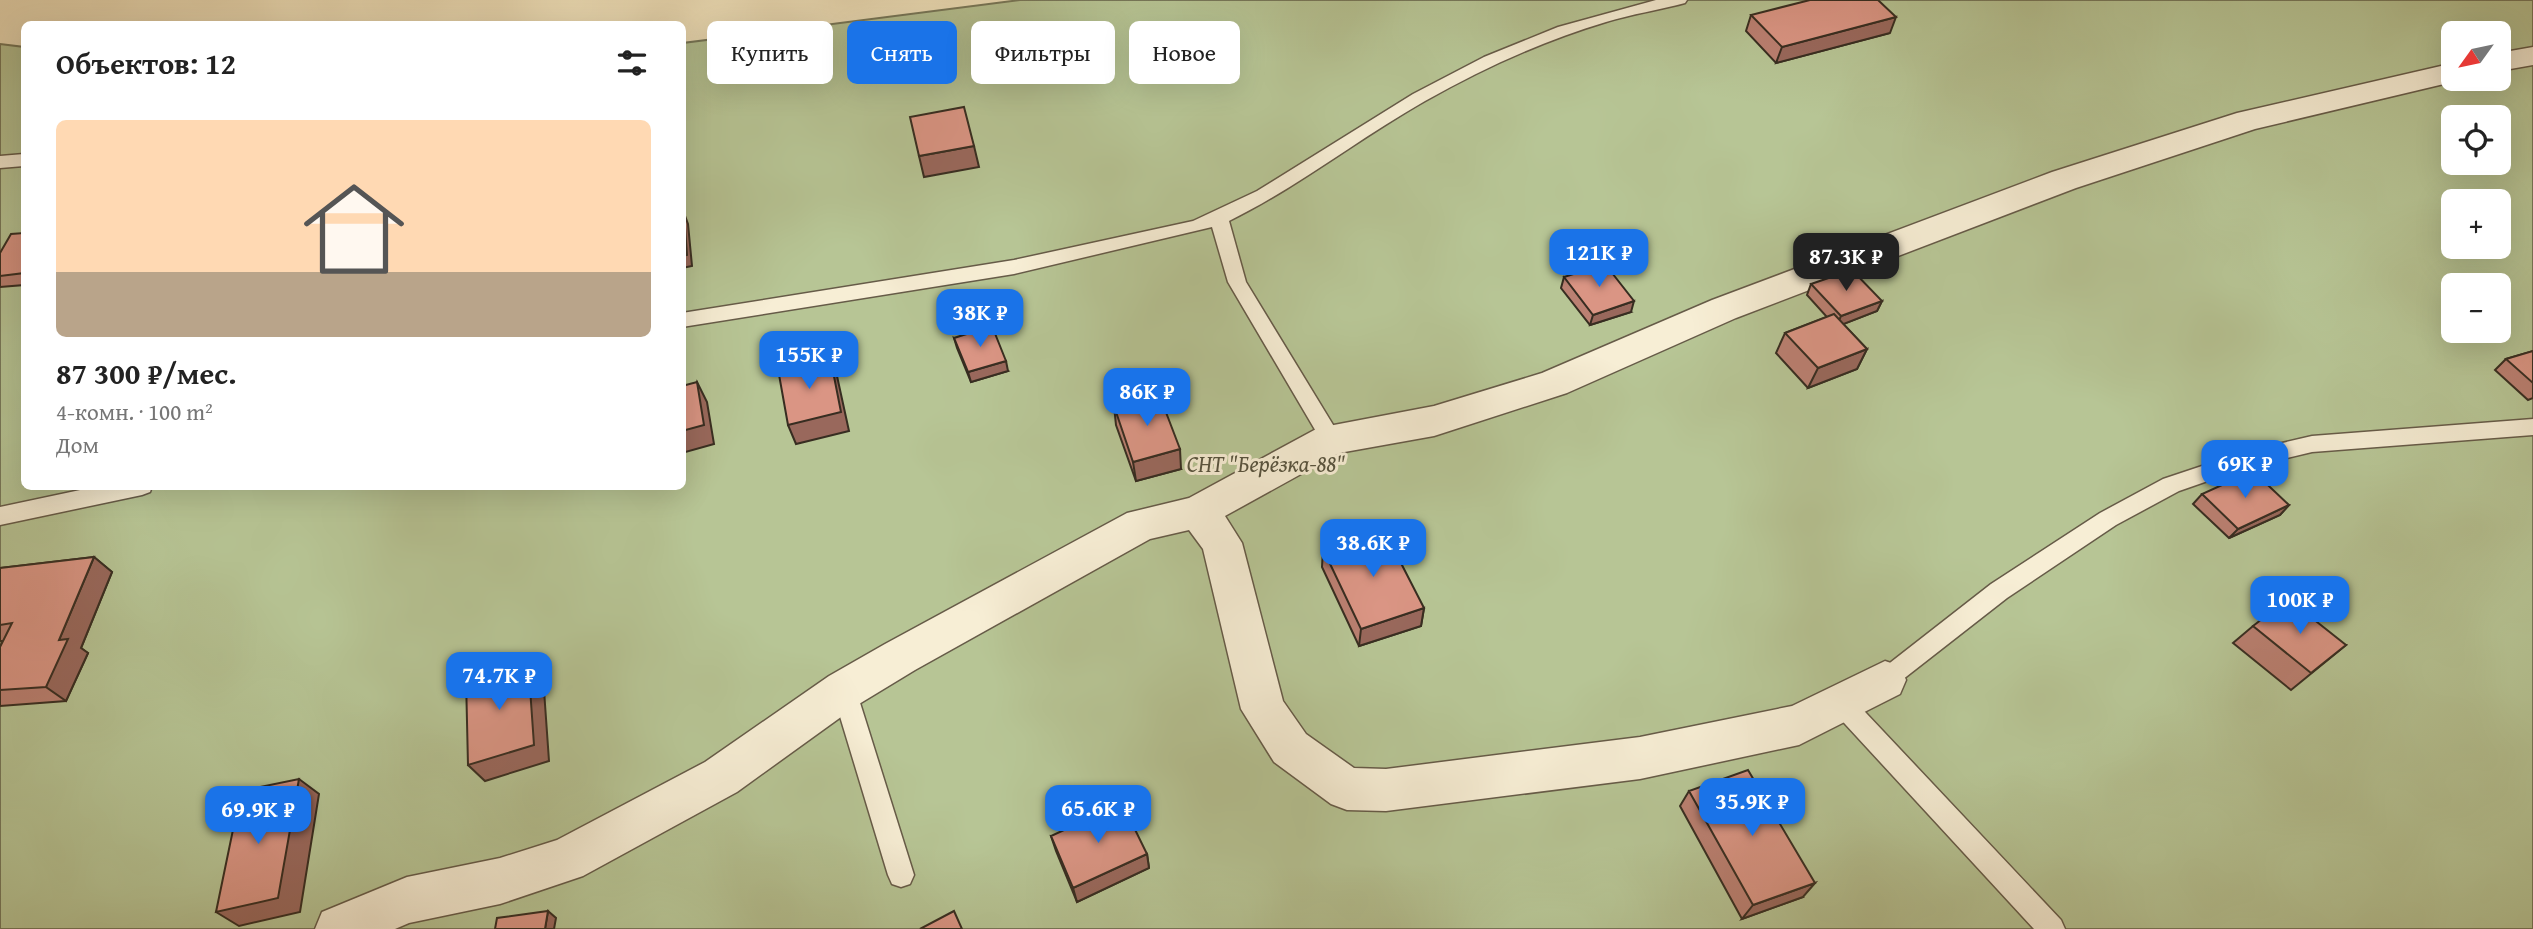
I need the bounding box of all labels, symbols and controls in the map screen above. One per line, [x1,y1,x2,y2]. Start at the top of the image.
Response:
chip: Купить [707,21,833,84]
chip: Снять [847,21,957,84]
chip: Фильтры [971,21,1115,84]
chip: Новое [1129,21,1240,84]
north arrow [2441,21,2511,91]
map controls [2441,21,2511,343]
text: Объектов: 12 [56,41,236,85]
icon: filters [613,44,651,82]
button: locate [2441,105,2511,175]
icon: home [291,166,417,292]
button: + [2441,189,2511,259]
pin: 121K ₽ [1542,230,1656,289]
pin: 87.3K ₽ [1781,233,1911,293]
text: 121K ₽ [1565,235,1633,268]
text: 87.3K ₽ [1809,239,1883,272]
button: − [2441,273,2511,343]
pin: 38K ₽ [931,290,1029,349]
text: 38K ₽ [952,295,1008,328]
pin: 155K ₽ [752,332,866,391]
text: 155K ₽ [775,337,843,370]
text: 87 300 ₽/мес. [56,351,237,395]
pin: 86K ₽ [1098,368,1196,428]
text: 86K ₽ [1119,374,1175,407]
text: 4-комн. · 100 m² [56,395,213,428]
text: Дом [56,428,99,461]
pin: 69K ₽ [2196,440,2294,500]
text: 69K ₽ [2217,446,2273,479]
park label: СНТ "Берёзка-88" [1187,447,1345,480]
pin: 38.6K ₽ [1308,520,1438,579]
text: 38.6K ₽ [1336,525,1410,558]
pin: 100K ₽ [2243,576,2357,636]
text: 100K ₽ [2266,582,2334,615]
pin: 74.7K ₽ [434,652,564,712]
text: 74.7K ₽ [462,658,536,691]
pin: 35.9K ₽ [1687,778,1817,838]
text: 35.9K ₽ [1715,784,1789,817]
pin: 69.9K ₽ [193,786,323,846]
pin: 65.6K ₽ [1033,786,1163,845]
text: 65.6K ₽ [1061,791,1135,824]
text: 69.9K ₽ [221,792,295,825]

